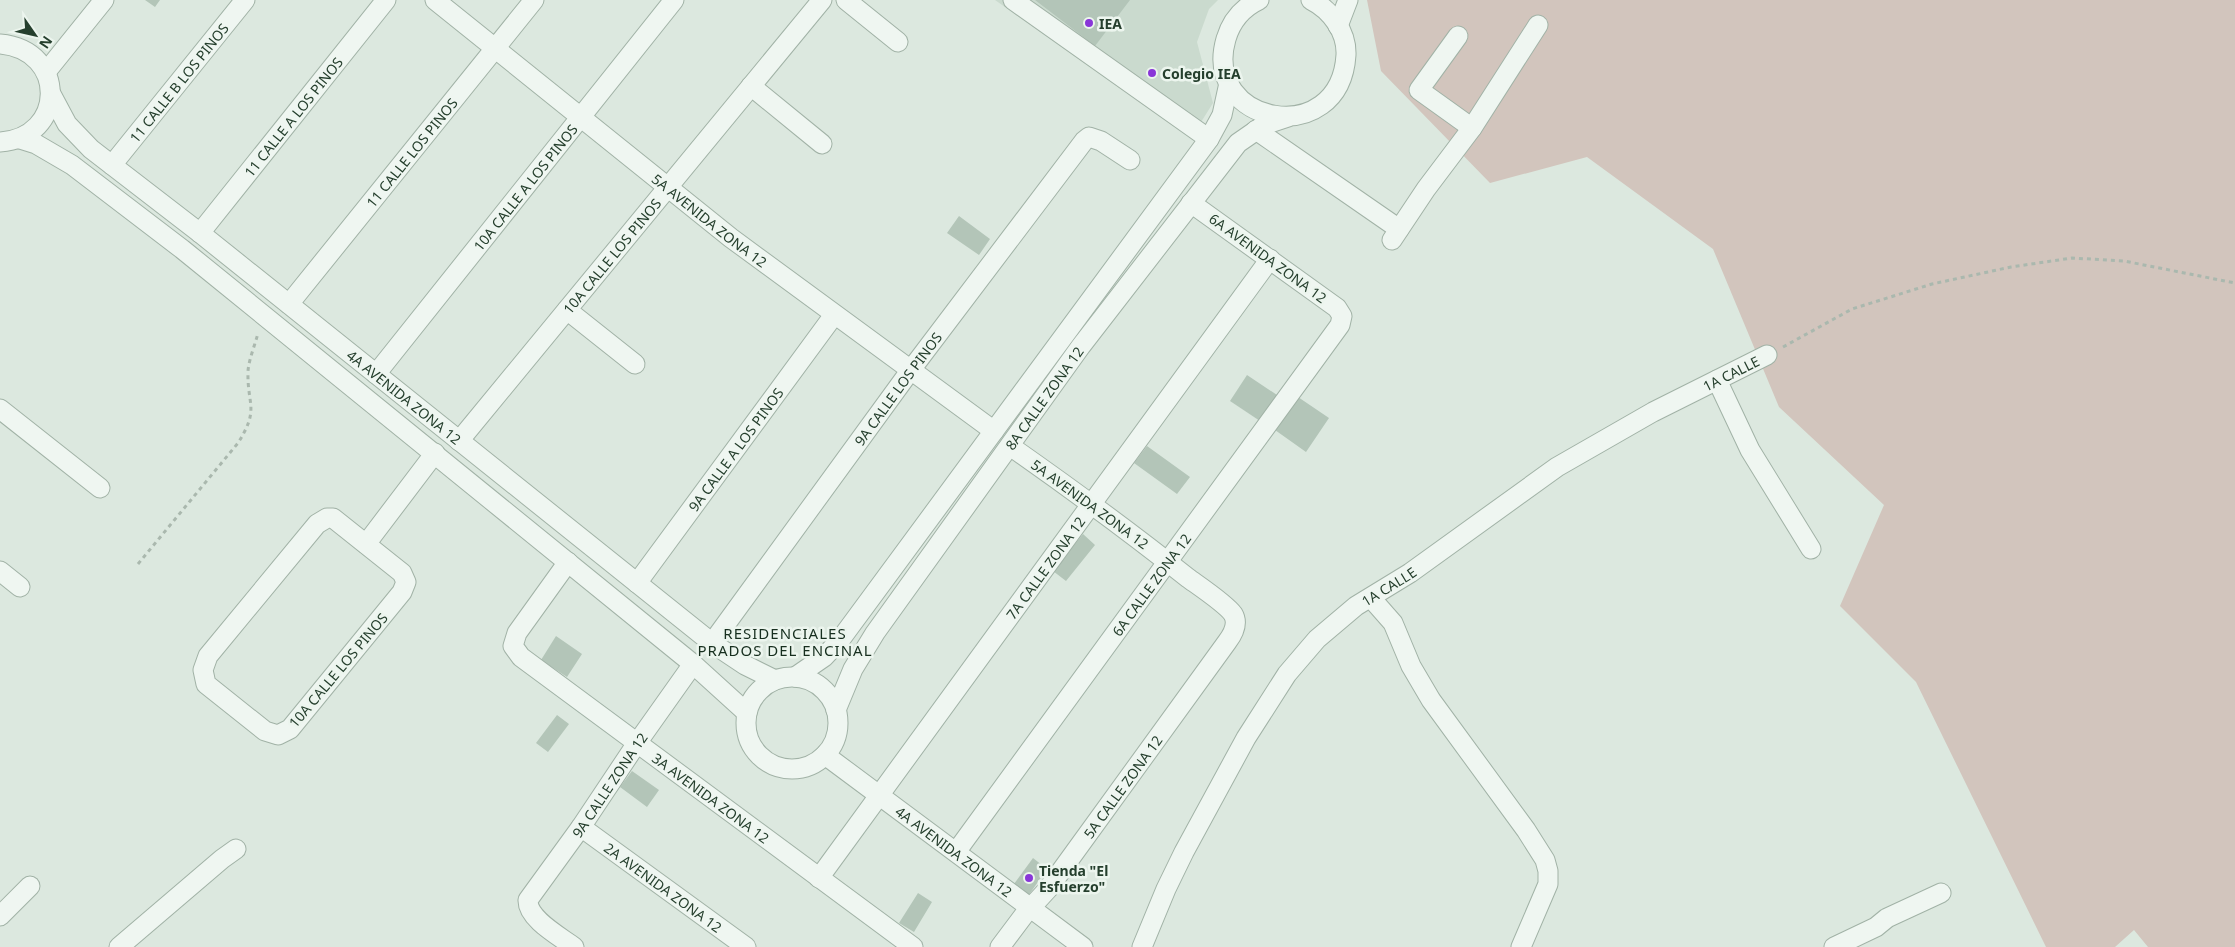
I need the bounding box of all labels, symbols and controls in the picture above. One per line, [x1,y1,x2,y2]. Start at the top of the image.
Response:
north arrow [10,10,60,60]
place label: IEA [1099,14,1122,33]
marker: IEA [1083,17,1095,29]
street label: 11 CALLE B LOS PINOS [125,19,233,146]
text: N [35,33,57,53]
street label: 11 CALLE A LOS PINOS [239,53,347,180]
place label: Colegio IEA [1162,64,1241,83]
marker: Colegio IEA [1146,67,1158,79]
street label: 11 CALLE LOS PINOS [361,93,461,211]
street label: 10A CALLE A LOS PINOS [469,120,581,254]
street label: 5A AVENIDA ZONA 12 [648,169,771,271]
street label: 10A CALLE LOS PINOS [558,194,665,317]
street label: 6A AVENIDA ZONA 12 [1205,209,1331,307]
street label: 9A CALLE LOS PINOS [850,328,946,449]
street label: 8A CALLE ZONA 12 [1000,343,1087,453]
street label: 4A AVENIDA ZONA 12 [343,345,465,448]
street label: 1A CALLE [1699,351,1762,395]
street label: 9A CALLE A LOS PINOS [684,383,787,515]
street label: 5A AVENIDA ZONA 12 [1027,455,1153,553]
street label: 7A CALLE ZONA 12 [1001,512,1089,623]
street label: 6A CALLE ZONA 12 [1107,529,1195,640]
street label: 1A CALLE [1358,562,1420,610]
street label: 10A CALLE LOS PINOS [284,608,392,731]
district label: RESIDENCIALES PRADOS DEL ENCINAL [698,623,873,660]
street label: 9A CALLE ZONA 12 [567,728,651,841]
street label: 5A CALLE ZONA 12 [1079,731,1166,842]
street label: 3A AVENIDA ZONA 12 [649,748,773,847]
street label: 4A AVENIDA ZONA 12 [892,801,1016,901]
street label: 2A AVENIDA ZONA 12 [601,838,726,936]
place label: Tienda "El Esfuerzo" [1039,861,1108,896]
marker: Tienda "El Esfuerzo" [1023,872,1035,884]

